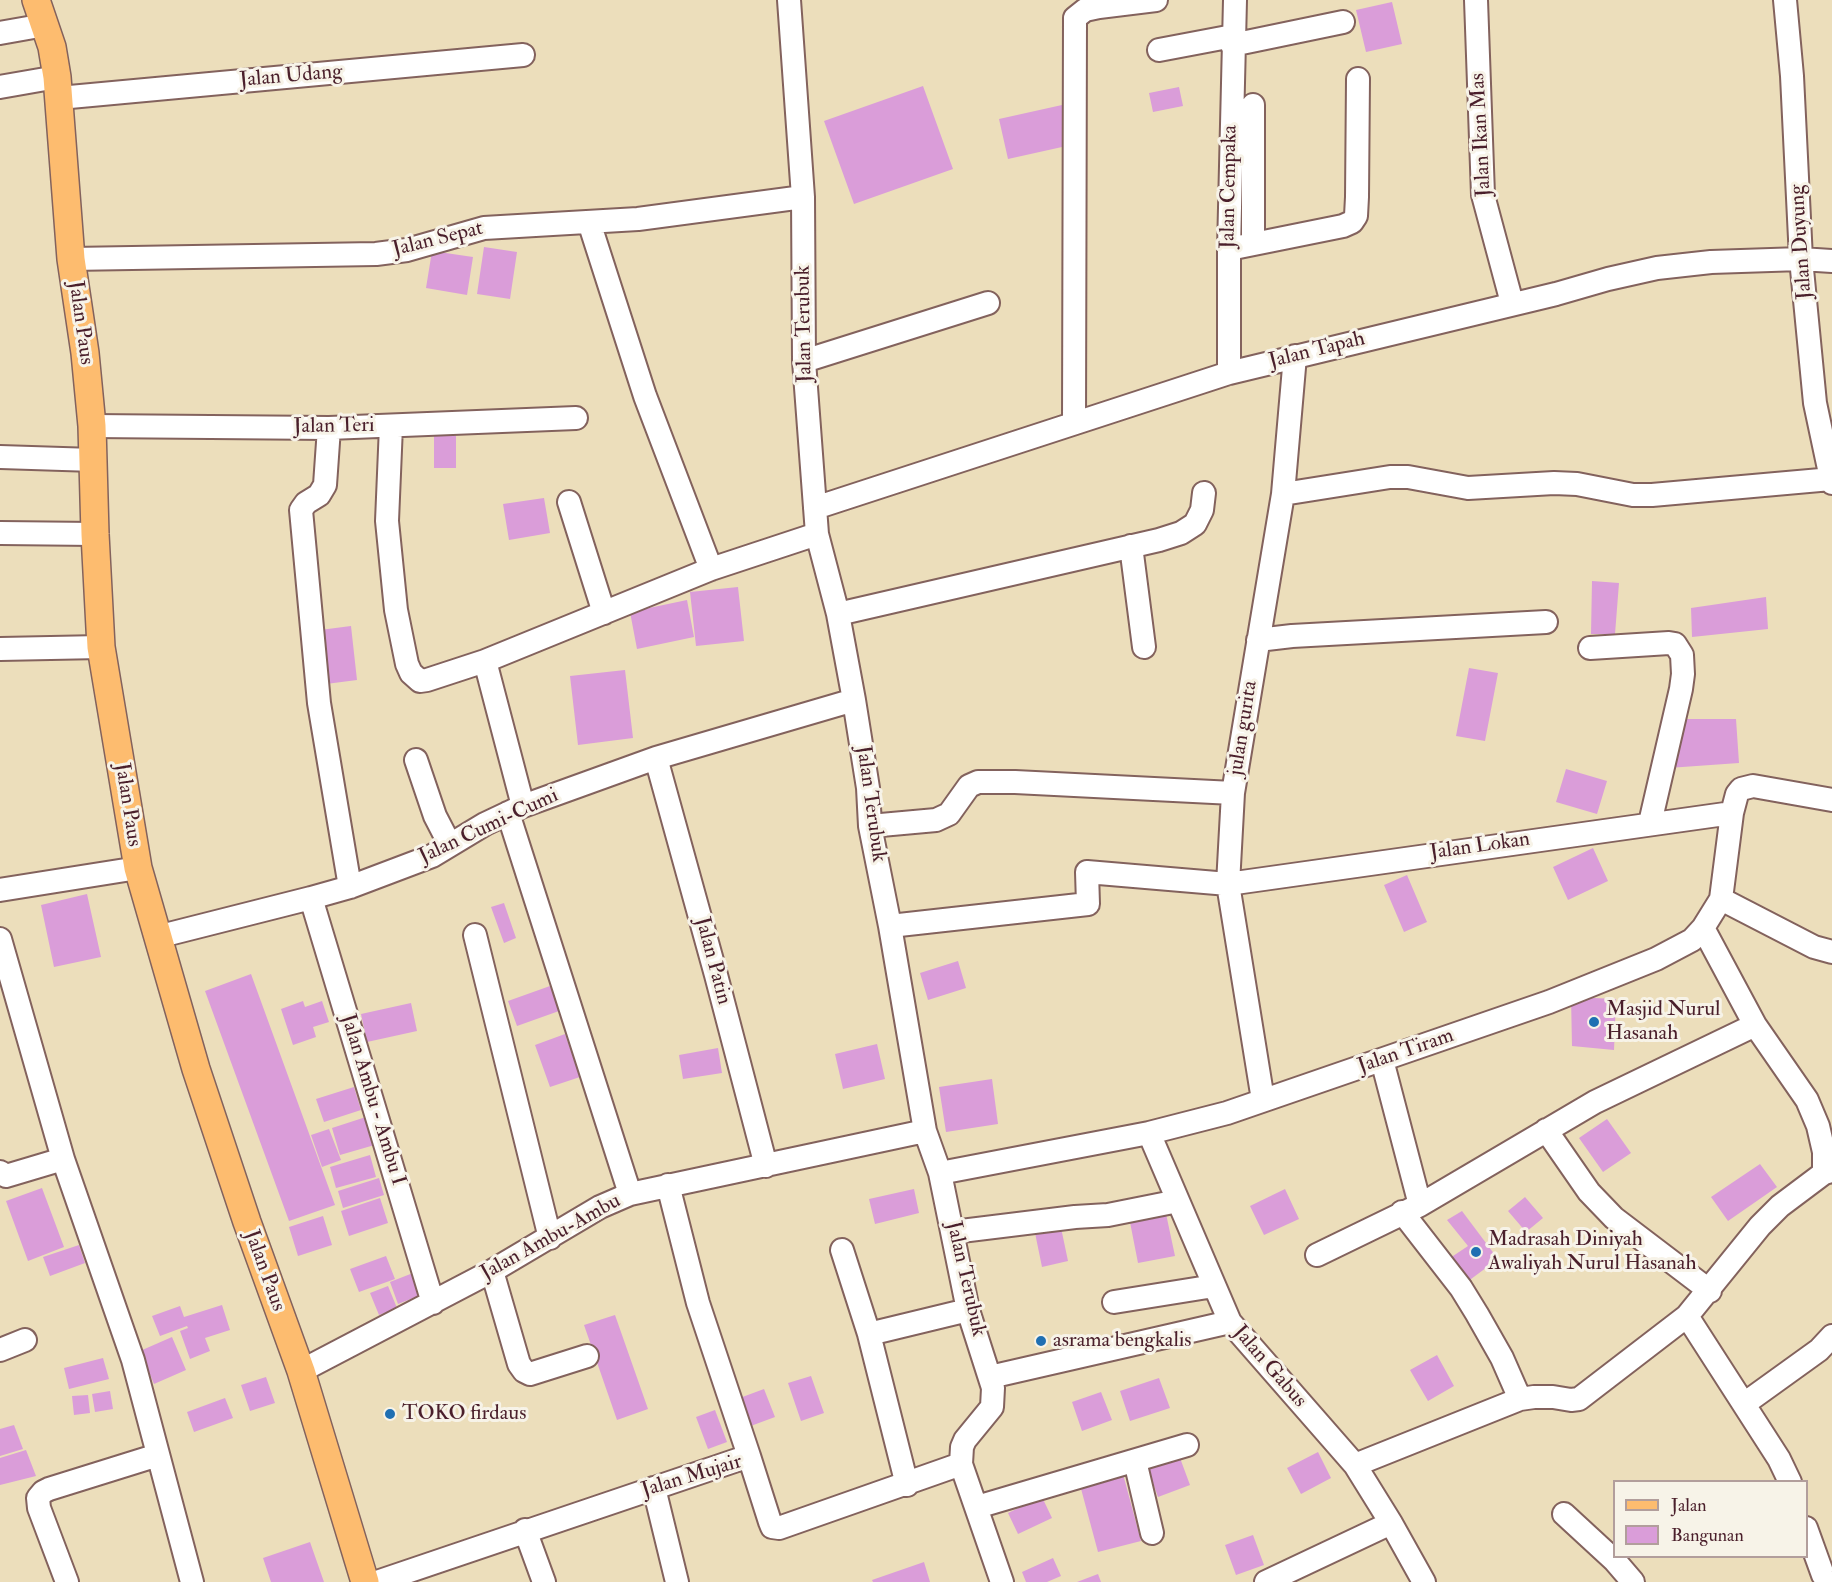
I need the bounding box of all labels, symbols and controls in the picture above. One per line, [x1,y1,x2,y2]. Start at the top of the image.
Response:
street label: Jalan Udang [239,60,343,94]
street label: Jalan Ikan Mas [1466,72,1498,198]
street label: Jalan Cempaka [1216,125,1244,249]
street label: Jalan Duyung [1785,184,1819,300]
street label: Jalan Sepat [390,217,486,263]
street label: Jalan Terubuk [791,265,819,383]
street label: Jalan Paus [62,279,98,367]
street label: Jalan Tapah [1266,327,1368,375]
street label: Jalan Teri [293,414,375,440]
street label: julan gurita [1224,679,1264,777]
street label: Jalan Terubuk [849,744,891,864]
street label: Jalan Paus [108,761,146,849]
street label: Jalan Cumi-Cumi [415,784,563,870]
street label: Jalan Lokan [1428,828,1532,866]
street label: Jalan Patin [688,914,736,1008]
place label: Masjid Nurul Hasanah [1606,997,1720,1047]
street label: Jalan Ambu - Ambu I [334,1011,410,1189]
marker: Masjid Nurul Hasanah [1587,1015,1601,1029]
street label: Jalan Tiram [1355,1024,1457,1080]
street label: Jalan Ambu-Ambu [477,1189,625,1287]
street label: Jalan Terubuk [940,1219,990,1339]
street label: Jalan Paus [238,1227,290,1315]
place label: Madrasah Diniyah Awaliyah Nurul Hasanah [1488,1227,1696,1277]
marker: Madrasah Diniyah Awaliyah Nurul Hasanah [1469,1245,1483,1259]
street label: Jalan Gabus [1227,1321,1311,1413]
place label: asrama bengkalis [1053,1328,1192,1354]
marker: asrama bengkalis [1034,1334,1048,1348]
place label: TOKO firdaus [402,1401,526,1427]
marker: TOKO firdaus [383,1407,397,1421]
street label: Jalan Mujair [639,1450,745,1504]
legend [1613,1480,1808,1558]
text: Jalan [1671,1494,1707,1517]
text: Bangunan [1671,1524,1744,1547]

